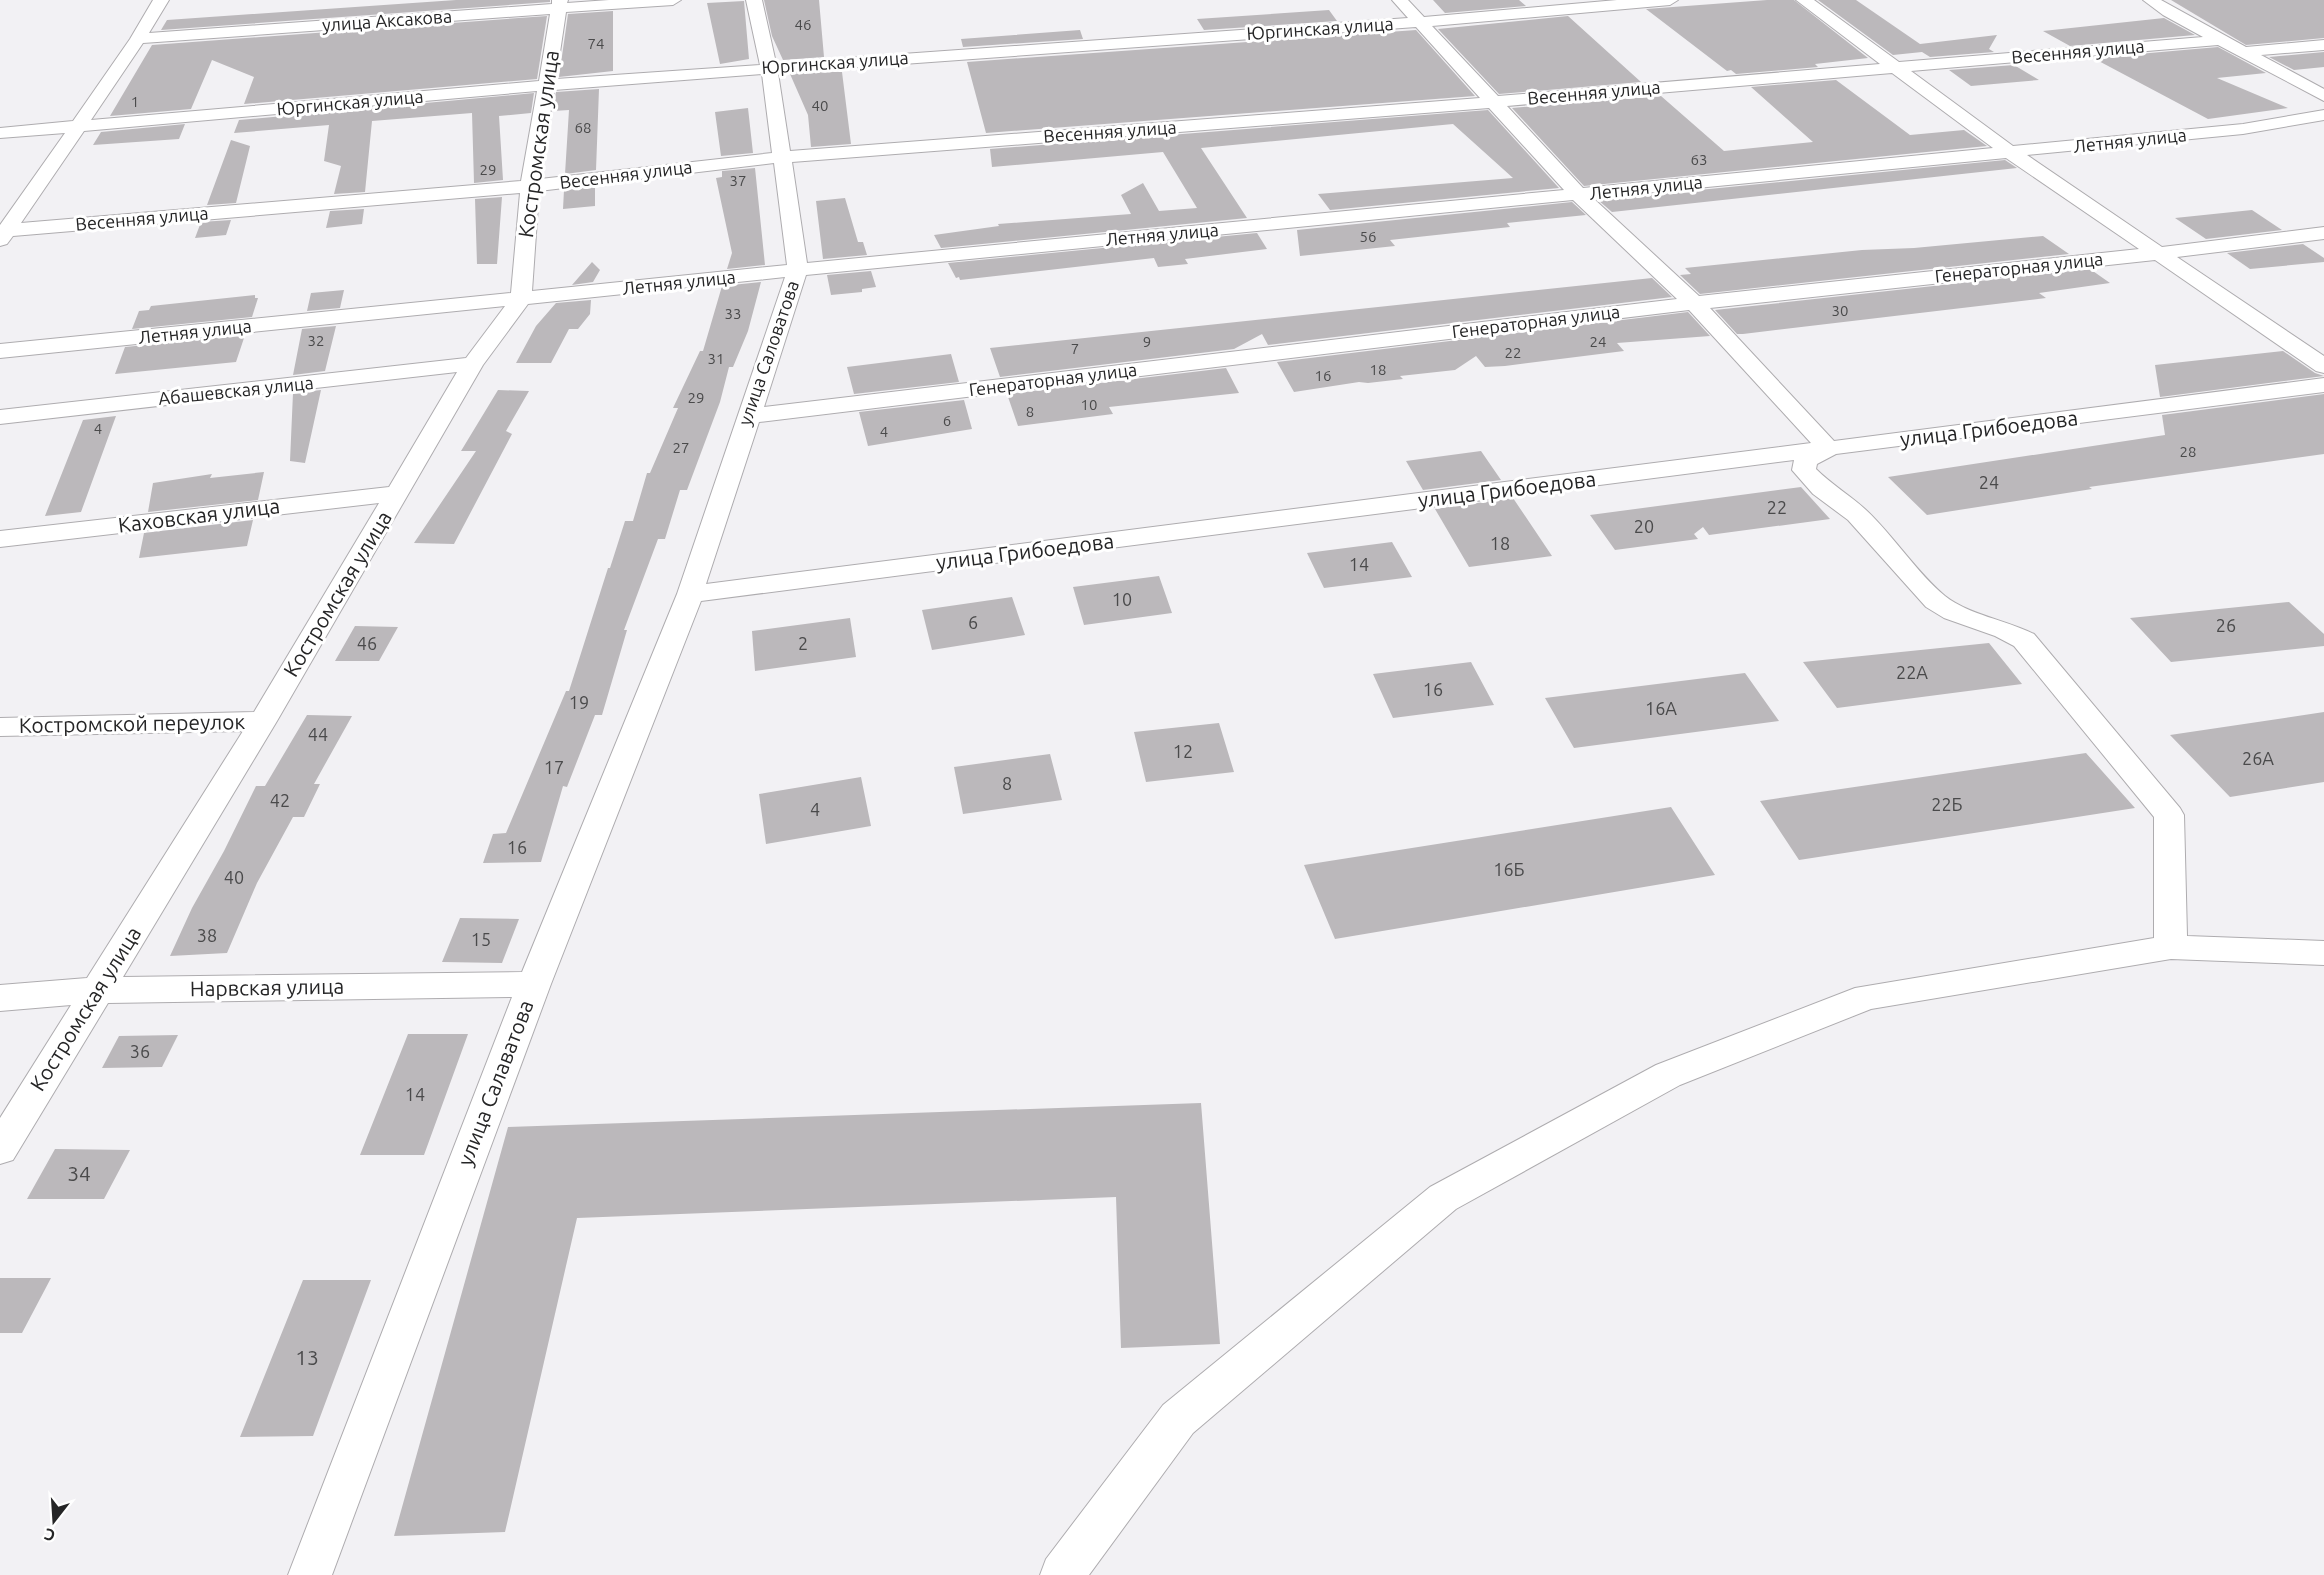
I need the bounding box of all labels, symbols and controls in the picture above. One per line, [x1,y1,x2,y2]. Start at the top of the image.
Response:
street label: улица Аксакова [321,5,453,35]
street label: Юргинская улица [1246,13,1394,43]
house number: 46 [795,16,811,33]
house number: 74 [588,35,604,52]
street label: Весенняя улица [2011,35,2145,67]
street label: Юргинская улица [761,47,909,77]
street label: Костромская улица [513,49,563,239]
street label: Весенняя улица [1527,76,1661,108]
street label: Юргинская улица [276,86,424,118]
house number: 1 [131,93,139,110]
house number: 40 [812,97,828,114]
street label: Весенняя улица [1043,116,1177,146]
house number: 68 [575,119,591,136]
street label: Летняя улица [2072,124,2187,156]
house number: 63 [1691,151,1707,168]
street label: Весенняя улица [558,156,693,192]
house number: 29 [480,161,496,178]
street label: Летняя улица [1588,171,1703,203]
house number: 37 [730,172,746,189]
street label: Весенняя улица [75,202,209,234]
street label: Летняя улица [1104,219,1219,249]
house number: 56 [1360,228,1376,245]
street label: Генераторная улица [1934,248,2104,286]
street label: Летняя улица [621,266,736,298]
street label: улица Саловатова [734,278,802,428]
street label: Генераторная улица [1451,301,1621,341]
house number: 30 [1832,302,1848,319]
house number: 33 [725,305,741,322]
street label: Летняя улица [137,315,252,347]
house number: 32 [308,332,324,349]
house number: 9 [1143,333,1151,350]
house number: 24 [1590,333,1606,350]
house number: 7 [1071,340,1079,357]
house number: 22 [1505,344,1521,361]
house number: 31 [708,350,724,367]
street label: Генераторная улица [968,359,1138,399]
house number: 18 [1370,361,1386,378]
house number: 16 [1315,367,1331,384]
street label: Абашевская улица [157,372,314,408]
house number: 29 [688,389,704,406]
house number: 10 [1081,396,1097,413]
house number: 8 [1026,403,1034,420]
street label: улица Грибоедова [1899,405,2079,451]
house number: 6 [943,412,951,429]
house number: 4 [94,420,102,437]
house number: 4 [880,423,888,440]
house number: 27 [673,439,689,456]
house number: 28 [2180,443,2196,460]
street label: улица Грибоедова [1417,466,1597,512]
house number: 24 [1979,472,1999,492]
street label: Каховская улица [117,493,281,537]
house number: 22 [1767,497,1787,517]
street label: Костромская улица [278,506,396,681]
house number: 20 [1634,516,1654,536]
street label: улица Грибоедова [935,528,1115,574]
house number: 18 [1490,533,1510,553]
house number: 14 [1349,554,1369,574]
house number: 10 [1112,589,1132,609]
house number: 6 [968,612,978,632]
house number: 26 [2216,615,2236,635]
house number: 46 [357,633,377,653]
house number: 2 [798,633,808,653]
house number: 22А [1896,662,1928,682]
house number: 16 [1423,679,1443,699]
house number: 19 [569,692,589,712]
house number: 16А [1645,698,1677,718]
street label: Костромской переулок [19,709,246,737]
house number: 44 [308,724,328,744]
house number: 12 [1173,741,1193,761]
house number: 26А [2242,748,2274,768]
house number: 17 [544,757,564,777]
house number: 8 [1002,773,1012,793]
house number: 42 [270,790,290,810]
house number: 22Б [1931,794,1963,814]
house number: 4 [810,799,820,819]
house number: 16 [507,837,527,857]
house number: 16Б [1493,859,1525,879]
house number: 40 [224,867,244,887]
street label: Костромская улица [25,922,145,1095]
house number: 38 [197,925,217,945]
house number: 15 [471,929,491,949]
street label: Нарвская улица [190,974,344,1000]
street label: улица Салаватова [452,996,538,1169]
house number: 36 [130,1041,150,1061]
house number: 14 [405,1084,425,1104]
house number: 34 [67,1161,91,1185]
house number: 13 [295,1345,319,1369]
north arrow [24,1491,84,1551]
text: С [42,1525,57,1545]

